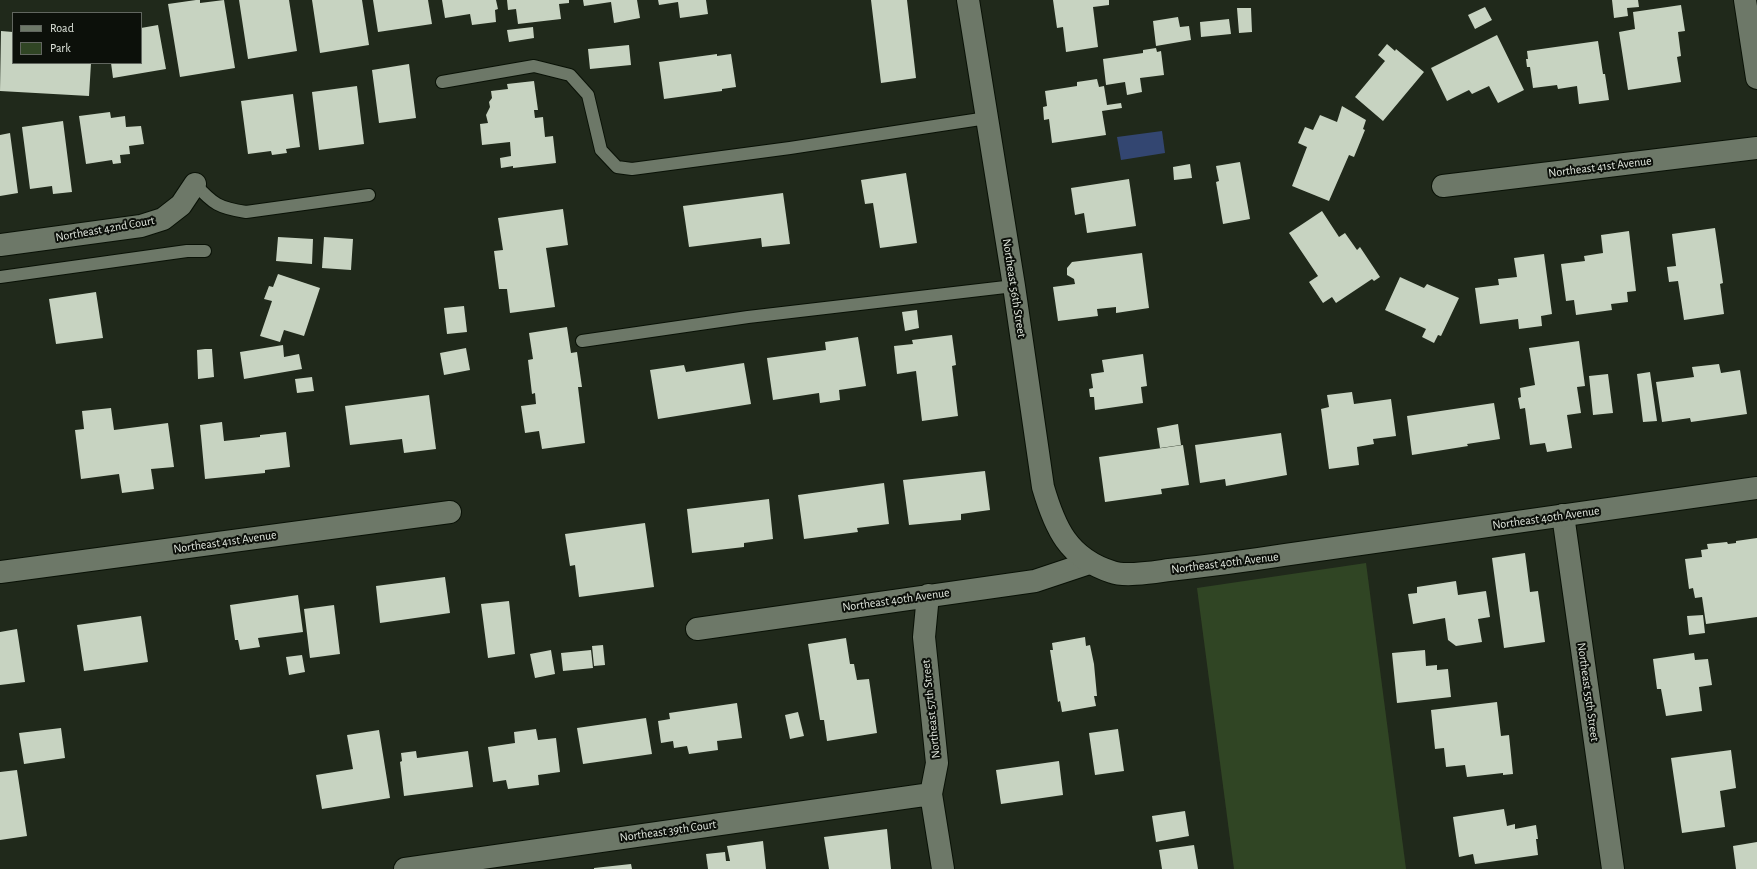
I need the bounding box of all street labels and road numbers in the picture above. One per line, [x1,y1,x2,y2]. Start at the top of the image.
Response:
street label: Northeast 41st Avenue [1547,154,1653,180]
street label: Northeast 42nd Court [54,213,156,245]
street label: Northeast 56th Street [999,238,1029,338]
street label: Northeast 40th Avenue [1491,503,1601,533]
street label: Northeast 41st Avenue [172,528,278,556]
street label: Northeast 40th Avenue [1170,549,1280,577]
street label: Northeast 40th Avenue [841,585,951,615]
street label: Northeast 55th Street [1574,642,1602,742]
street label: Northeast 57th Street [919,659,943,759]
street label: Northeast 39th Court [619,817,717,845]

